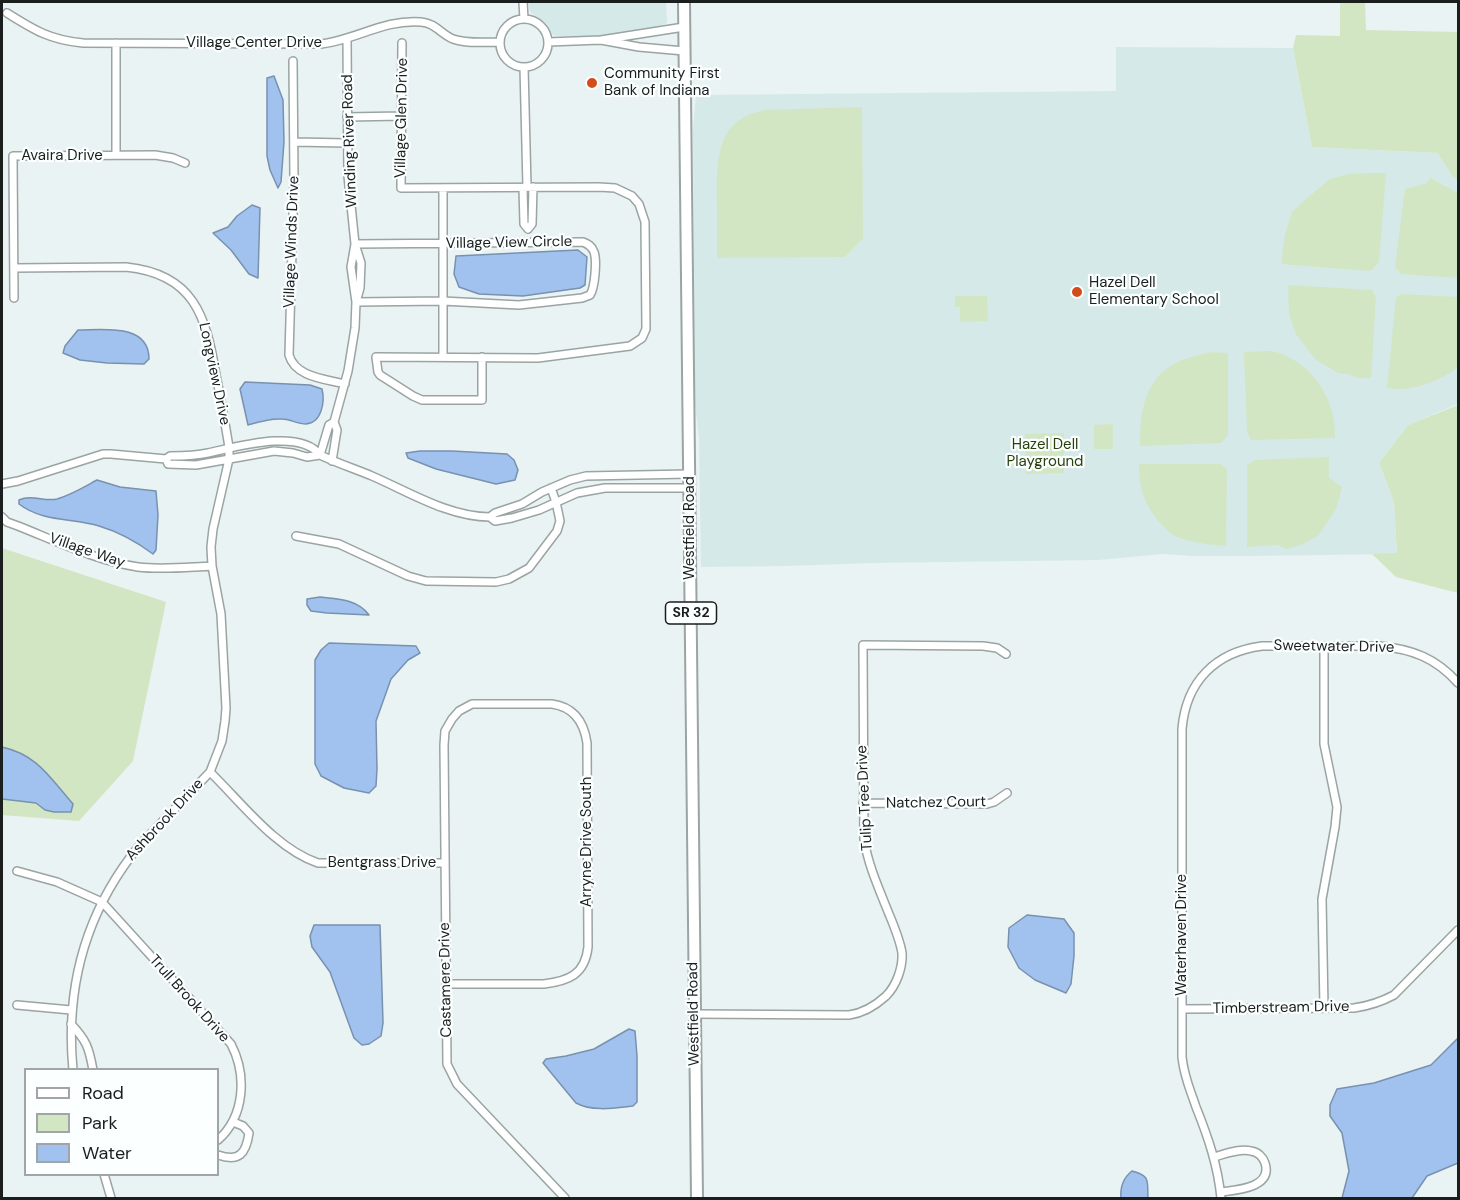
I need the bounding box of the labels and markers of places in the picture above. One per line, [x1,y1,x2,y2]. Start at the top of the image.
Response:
place label: Community First Bank of Indiana [604,65,720,100]
marker: Community First Bank of Indiana [585,76,599,90]
place label: Hazel Dell Elementary School [1089,274,1219,309]
marker: Hazel Dell Elementary School [1070,285,1084,299]

